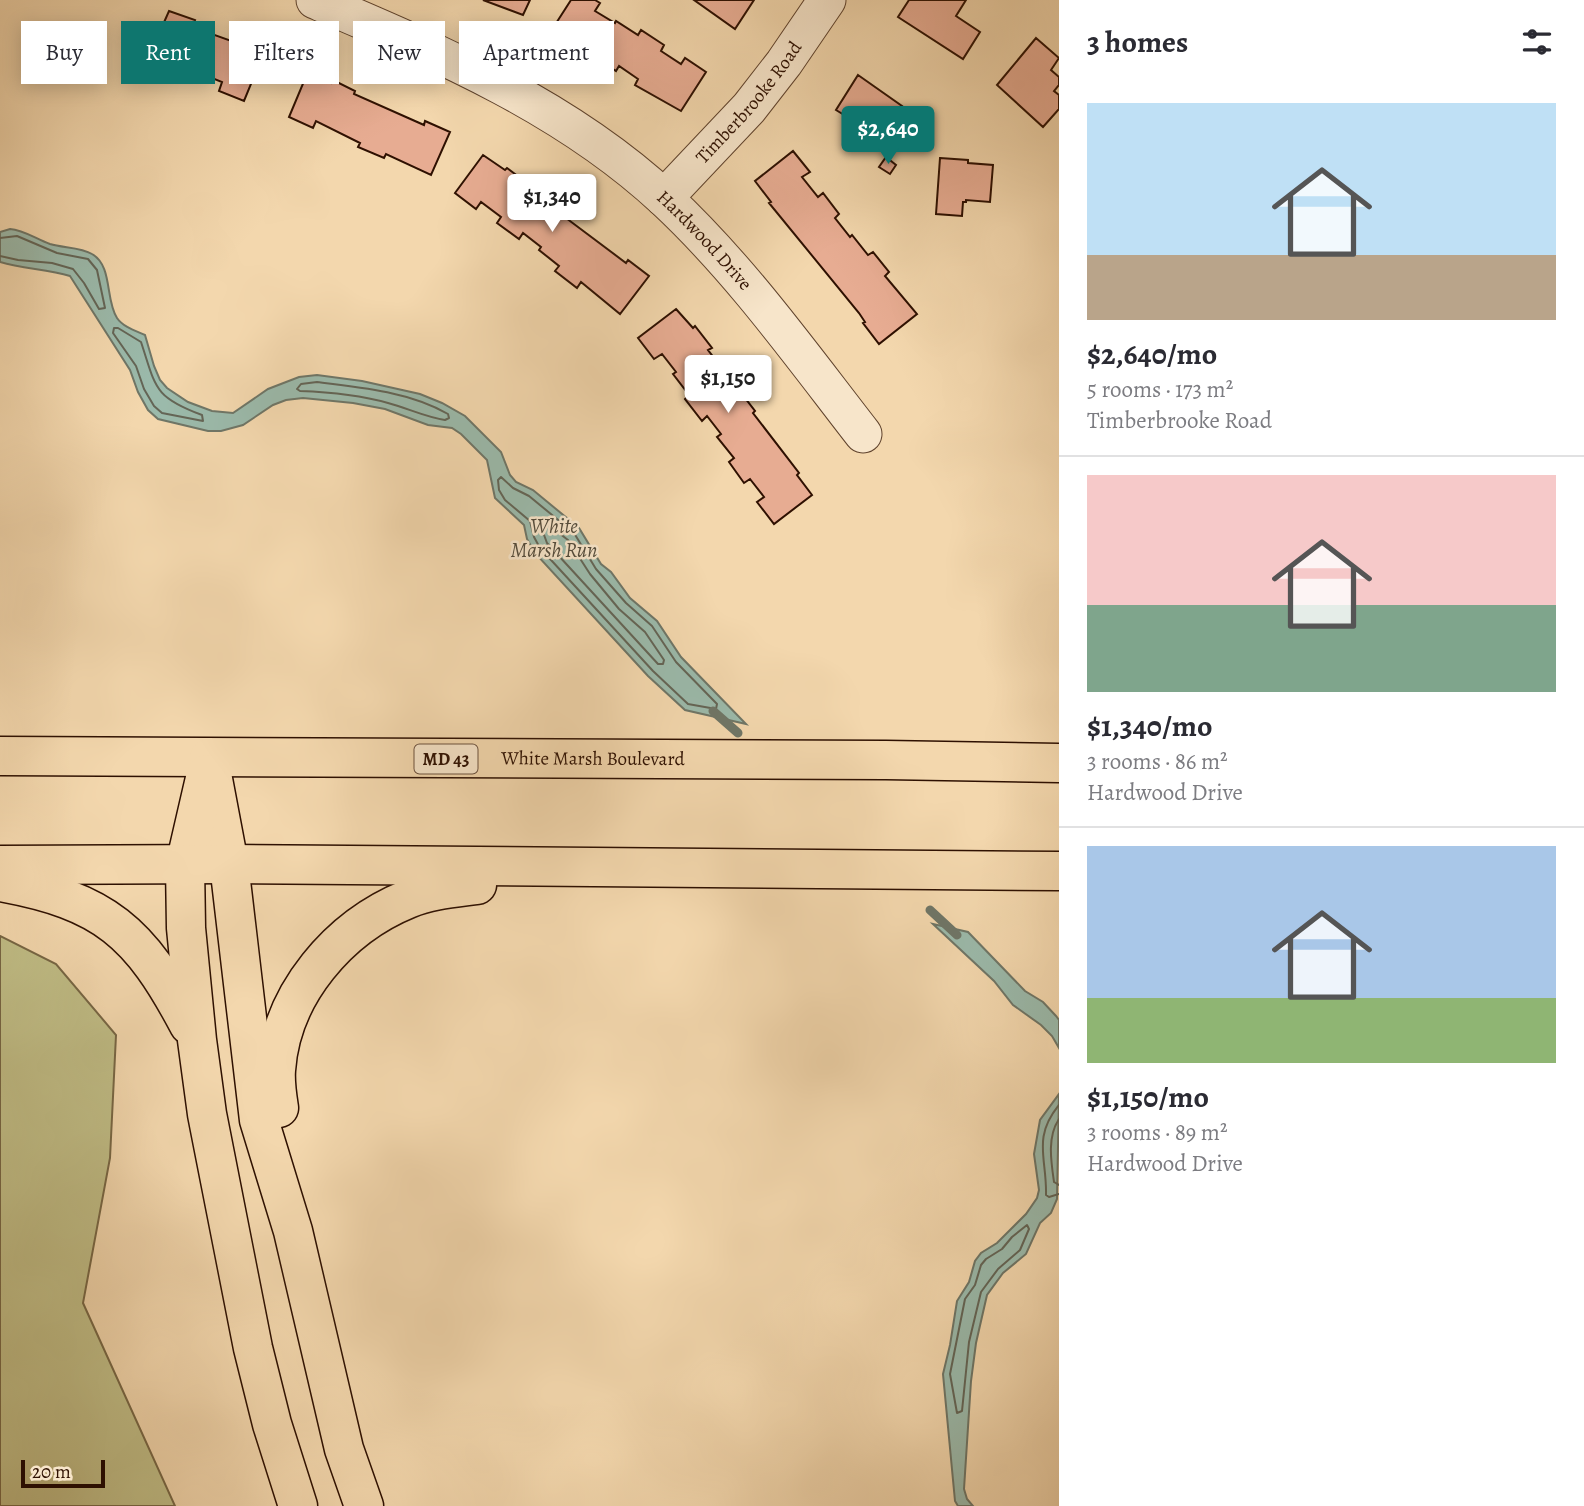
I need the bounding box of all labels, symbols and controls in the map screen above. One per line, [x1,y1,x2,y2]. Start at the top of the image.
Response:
chip: Buy [21,21,107,84]
chip: Rent [121,21,215,84]
chip: Filters [229,21,339,84]
chip: New [353,21,445,84]
chip: Apartment [459,21,614,84]
text: 3 homes [1087,22,1188,62]
icon: filters [1518,23,1556,61]
street label: Timberbrooke Road [690,35,809,170]
pin: $2,640 [831,106,945,166]
text: $2,640 [857,113,919,144]
icon: home [1259,149,1385,275]
pin: $1,340 [495,174,609,234]
text: $1,340 [523,181,581,212]
street label: Hardwood Drive [651,185,758,296]
text: $2,640/mo [1087,334,1217,374]
pin: $1,150 [671,356,785,415]
text: $1,150 [701,362,755,393]
text: 5 rooms · 173 m² [1087,374,1233,405]
text: Timberbrooke Road [1087,405,1272,436]
water label: White Marsh Run [511,512,597,564]
icon: home [1259,521,1385,647]
text: $1,340/mo [1087,706,1212,746]
road number: MD 43 [414,744,478,774]
street label: White Marsh Boulevard [500,745,686,772]
text: 3 rooms · 86 m² [1087,746,1228,777]
text: Hardwood Drive [1087,777,1243,808]
icon: home [1259,892,1385,1018]
text: $1,150/mo [1087,1077,1209,1117]
text: 3 rooms · 89 m² [1087,1117,1228,1148]
text: Hardwood Drive [1087,1148,1243,1179]
scale bar [21,1457,105,1489]
text: 20 m [32,1459,71,1485]

